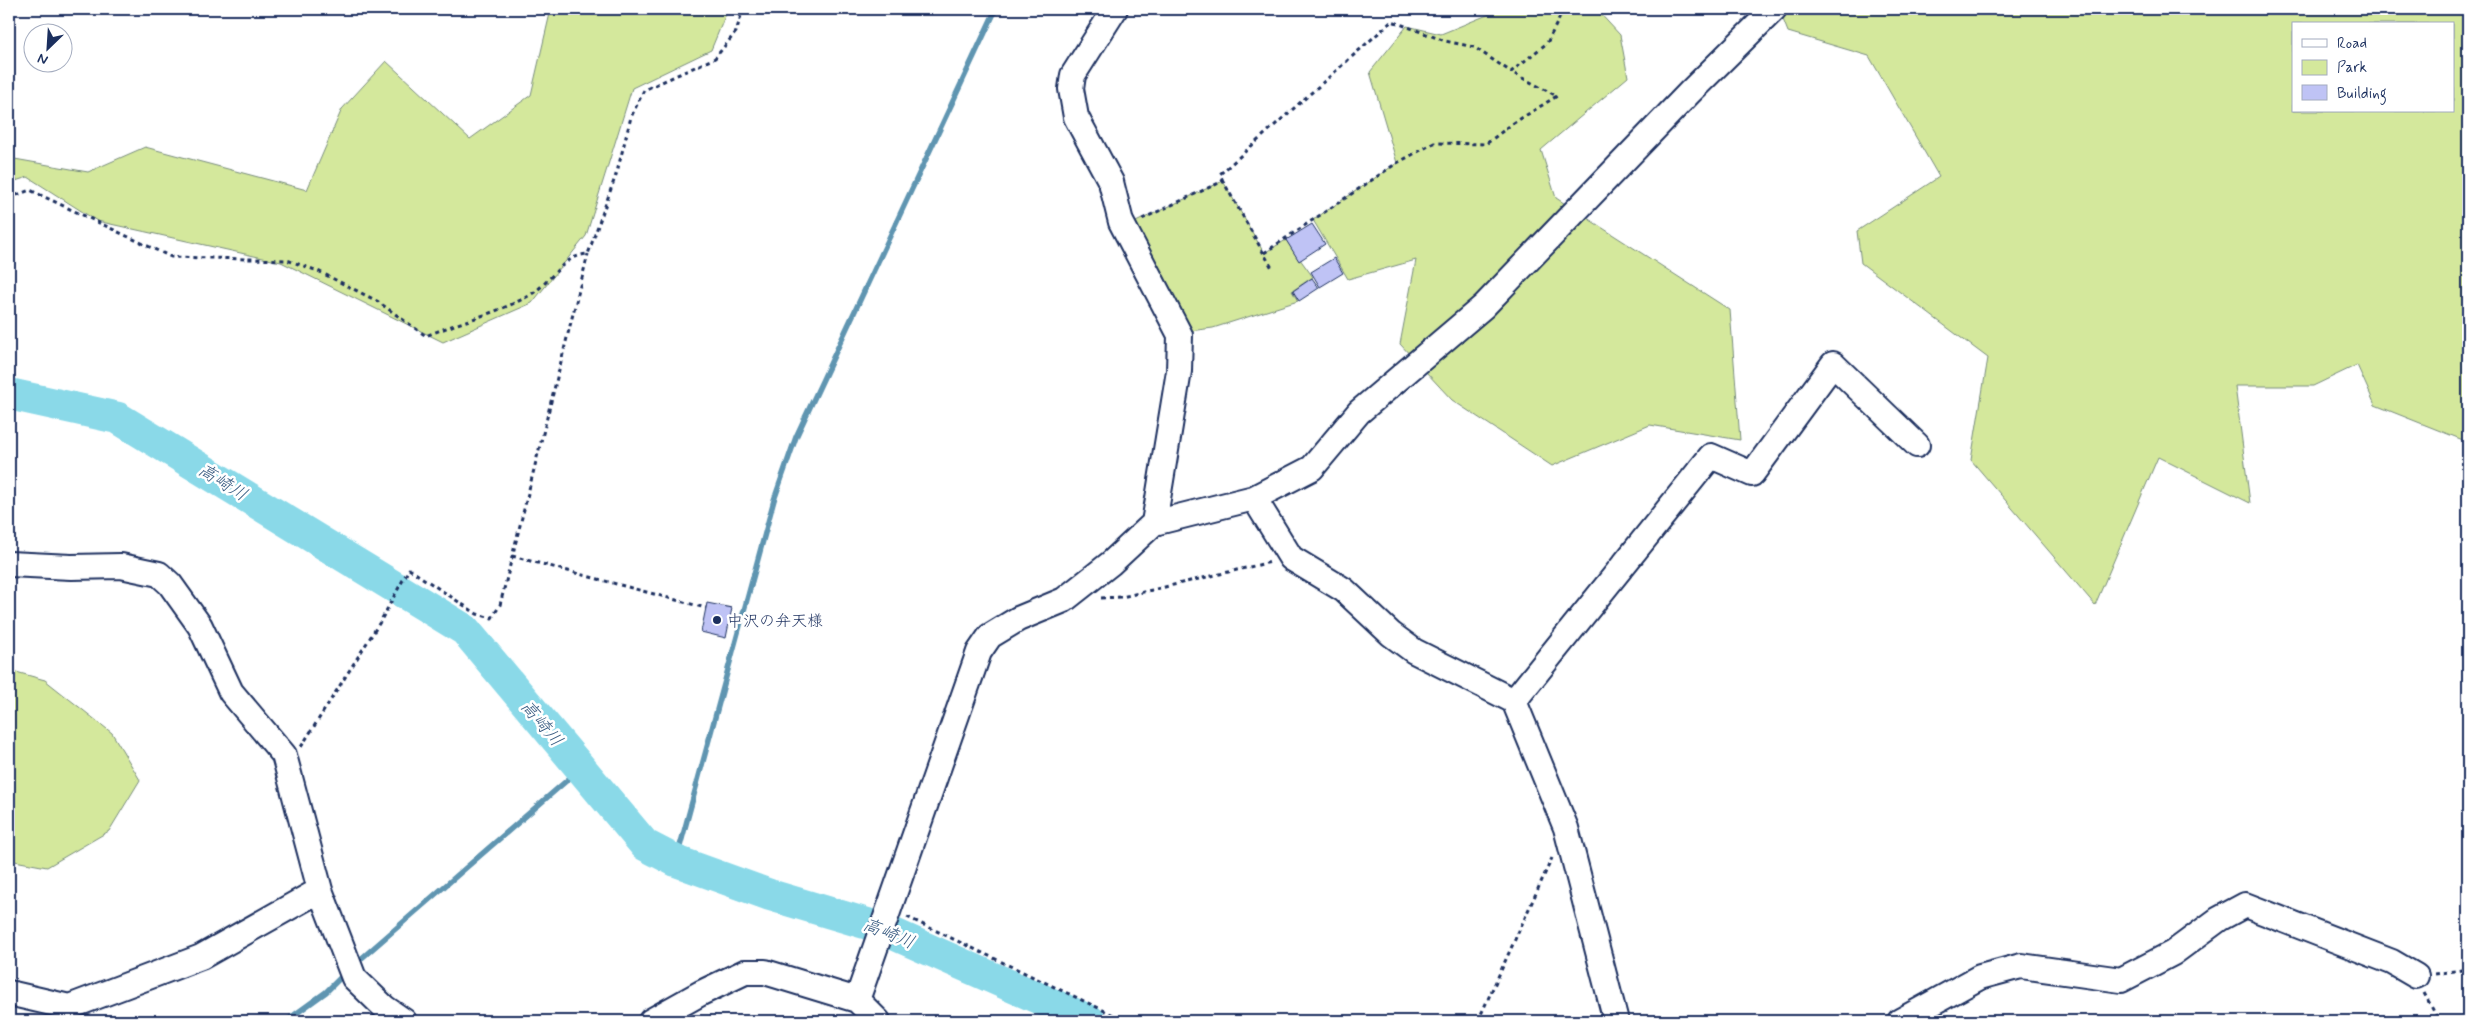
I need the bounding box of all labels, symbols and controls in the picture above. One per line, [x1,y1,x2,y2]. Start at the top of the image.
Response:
north arrow [22,22,72,72]
legend [2292,22,2454,112]
text: Road [2337,34,2367,54]
text: N [35,49,51,69]
text: Park [2337,58,2367,78]
text: Building [2337,84,2387,105]
water label: 高崎川 [193,458,252,507]
place label: 中沢の弁天様 [727,611,823,632]
marker: 中沢の弁天様 [711,614,723,626]
water label: 高崎川 [515,695,568,752]
water label: 高崎川 [859,913,918,955]

